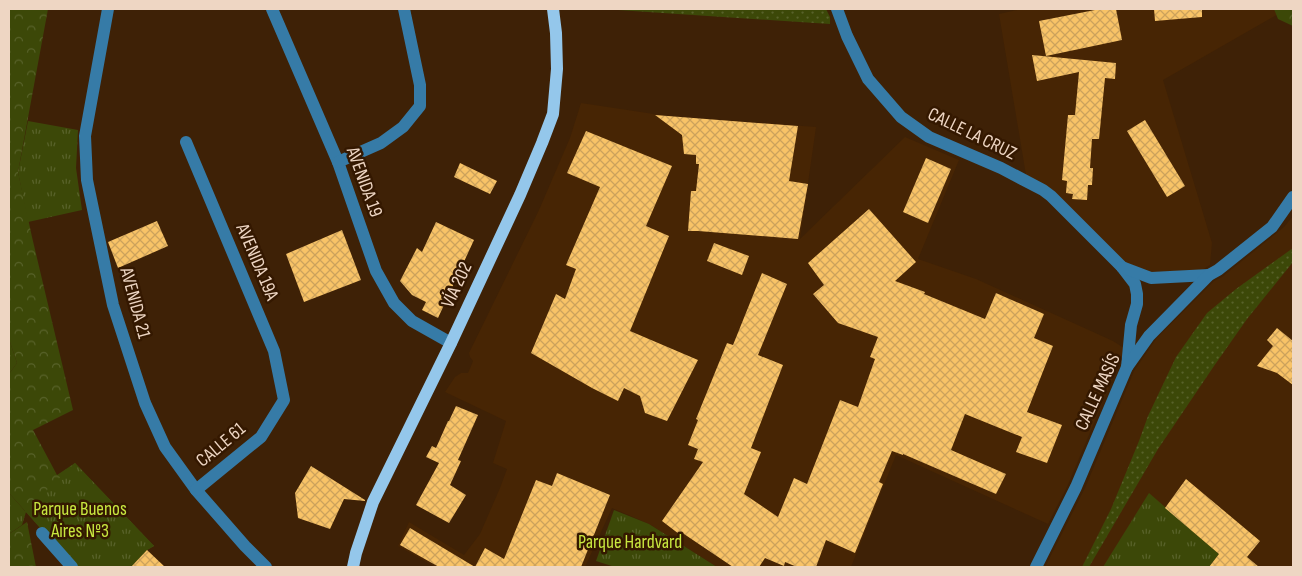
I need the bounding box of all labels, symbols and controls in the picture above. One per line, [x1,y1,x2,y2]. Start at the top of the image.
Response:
street label: CALLE LA CRUZ [924,103,1020,165]
street label: AVENIDA 19 [340,143,387,220]
street label: AVENIDA 19A [230,219,284,305]
street label: VÍA 202 [437,259,477,311]
street label: AVENIDA 21 [114,264,156,341]
street label: CALLE MASÍS [1070,350,1126,434]
street label: CALLE 61 [192,418,251,472]
park label: Parque Buenos Aires Nº3 [33,498,127,543]
park label: Parque Hardvard [578,531,682,554]

